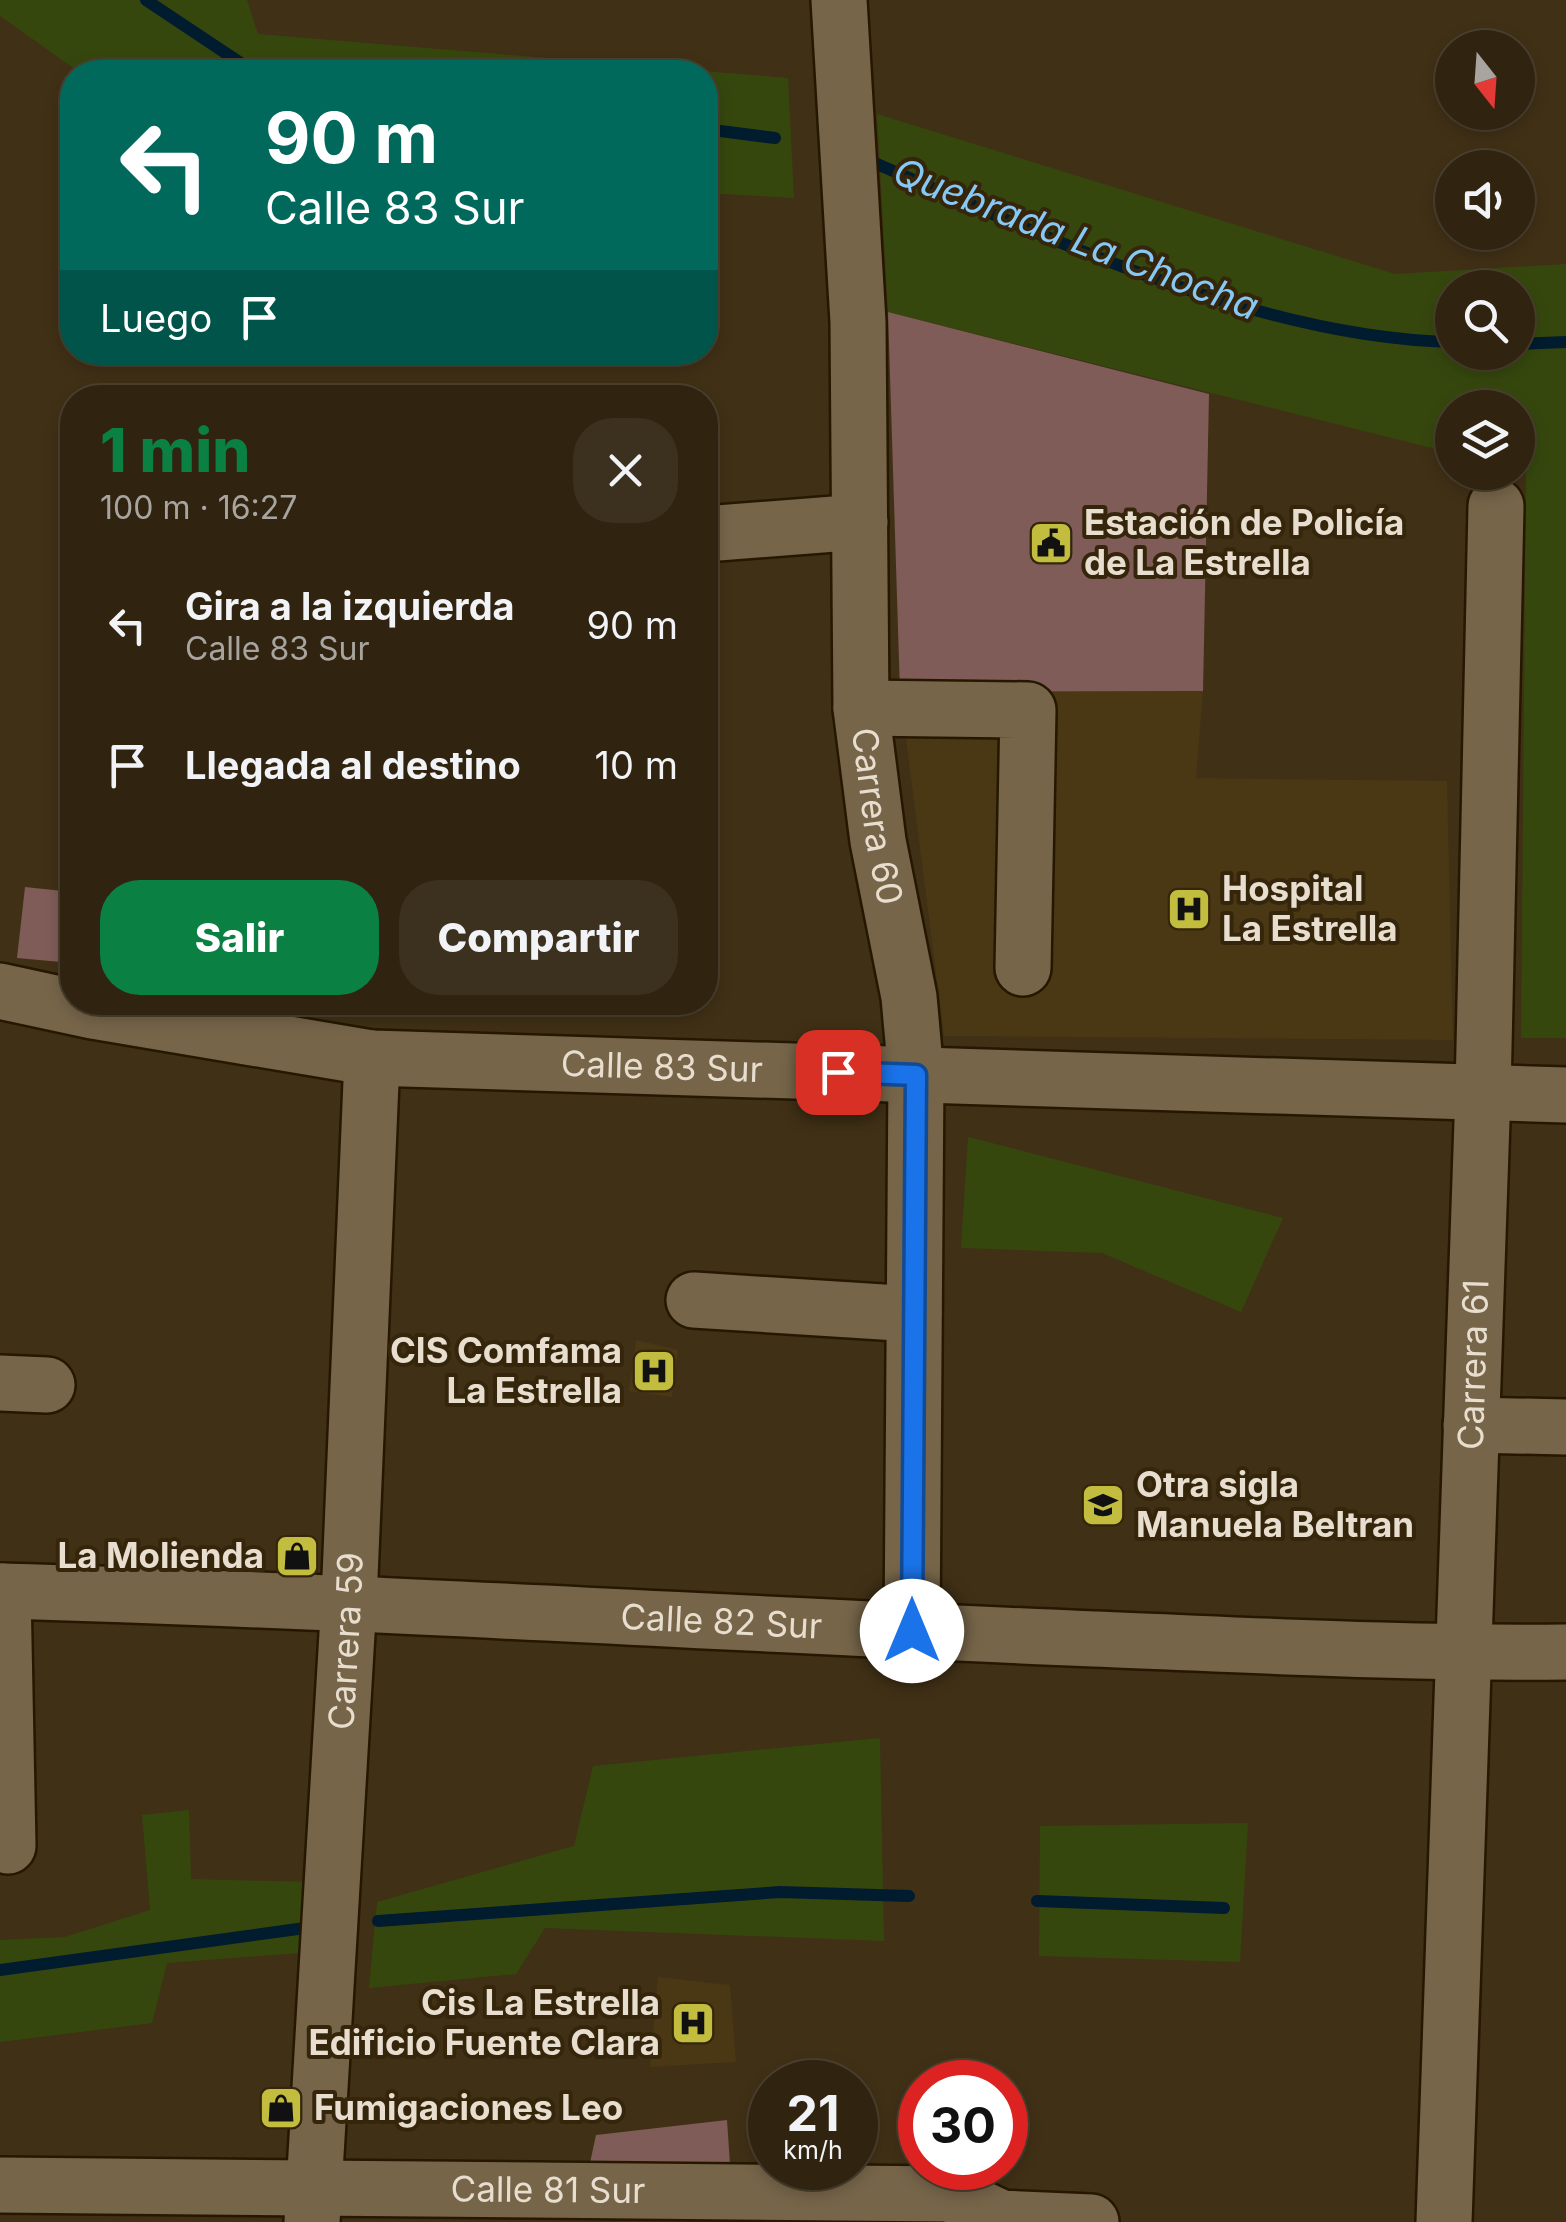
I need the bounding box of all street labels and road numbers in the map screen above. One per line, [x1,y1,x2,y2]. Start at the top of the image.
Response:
street label: Carrera 60 [844,725,912,908]
street label: Calle 83 Sur [560,1042,763,1090]
street label: Carrera 61 [1449,1278,1497,1450]
street label: Carrera 59 [319,1551,371,1731]
street label: Calle 82 Sur [620,1595,823,1647]
street label: Calle 81 Sur [451,2167,645,2211]

